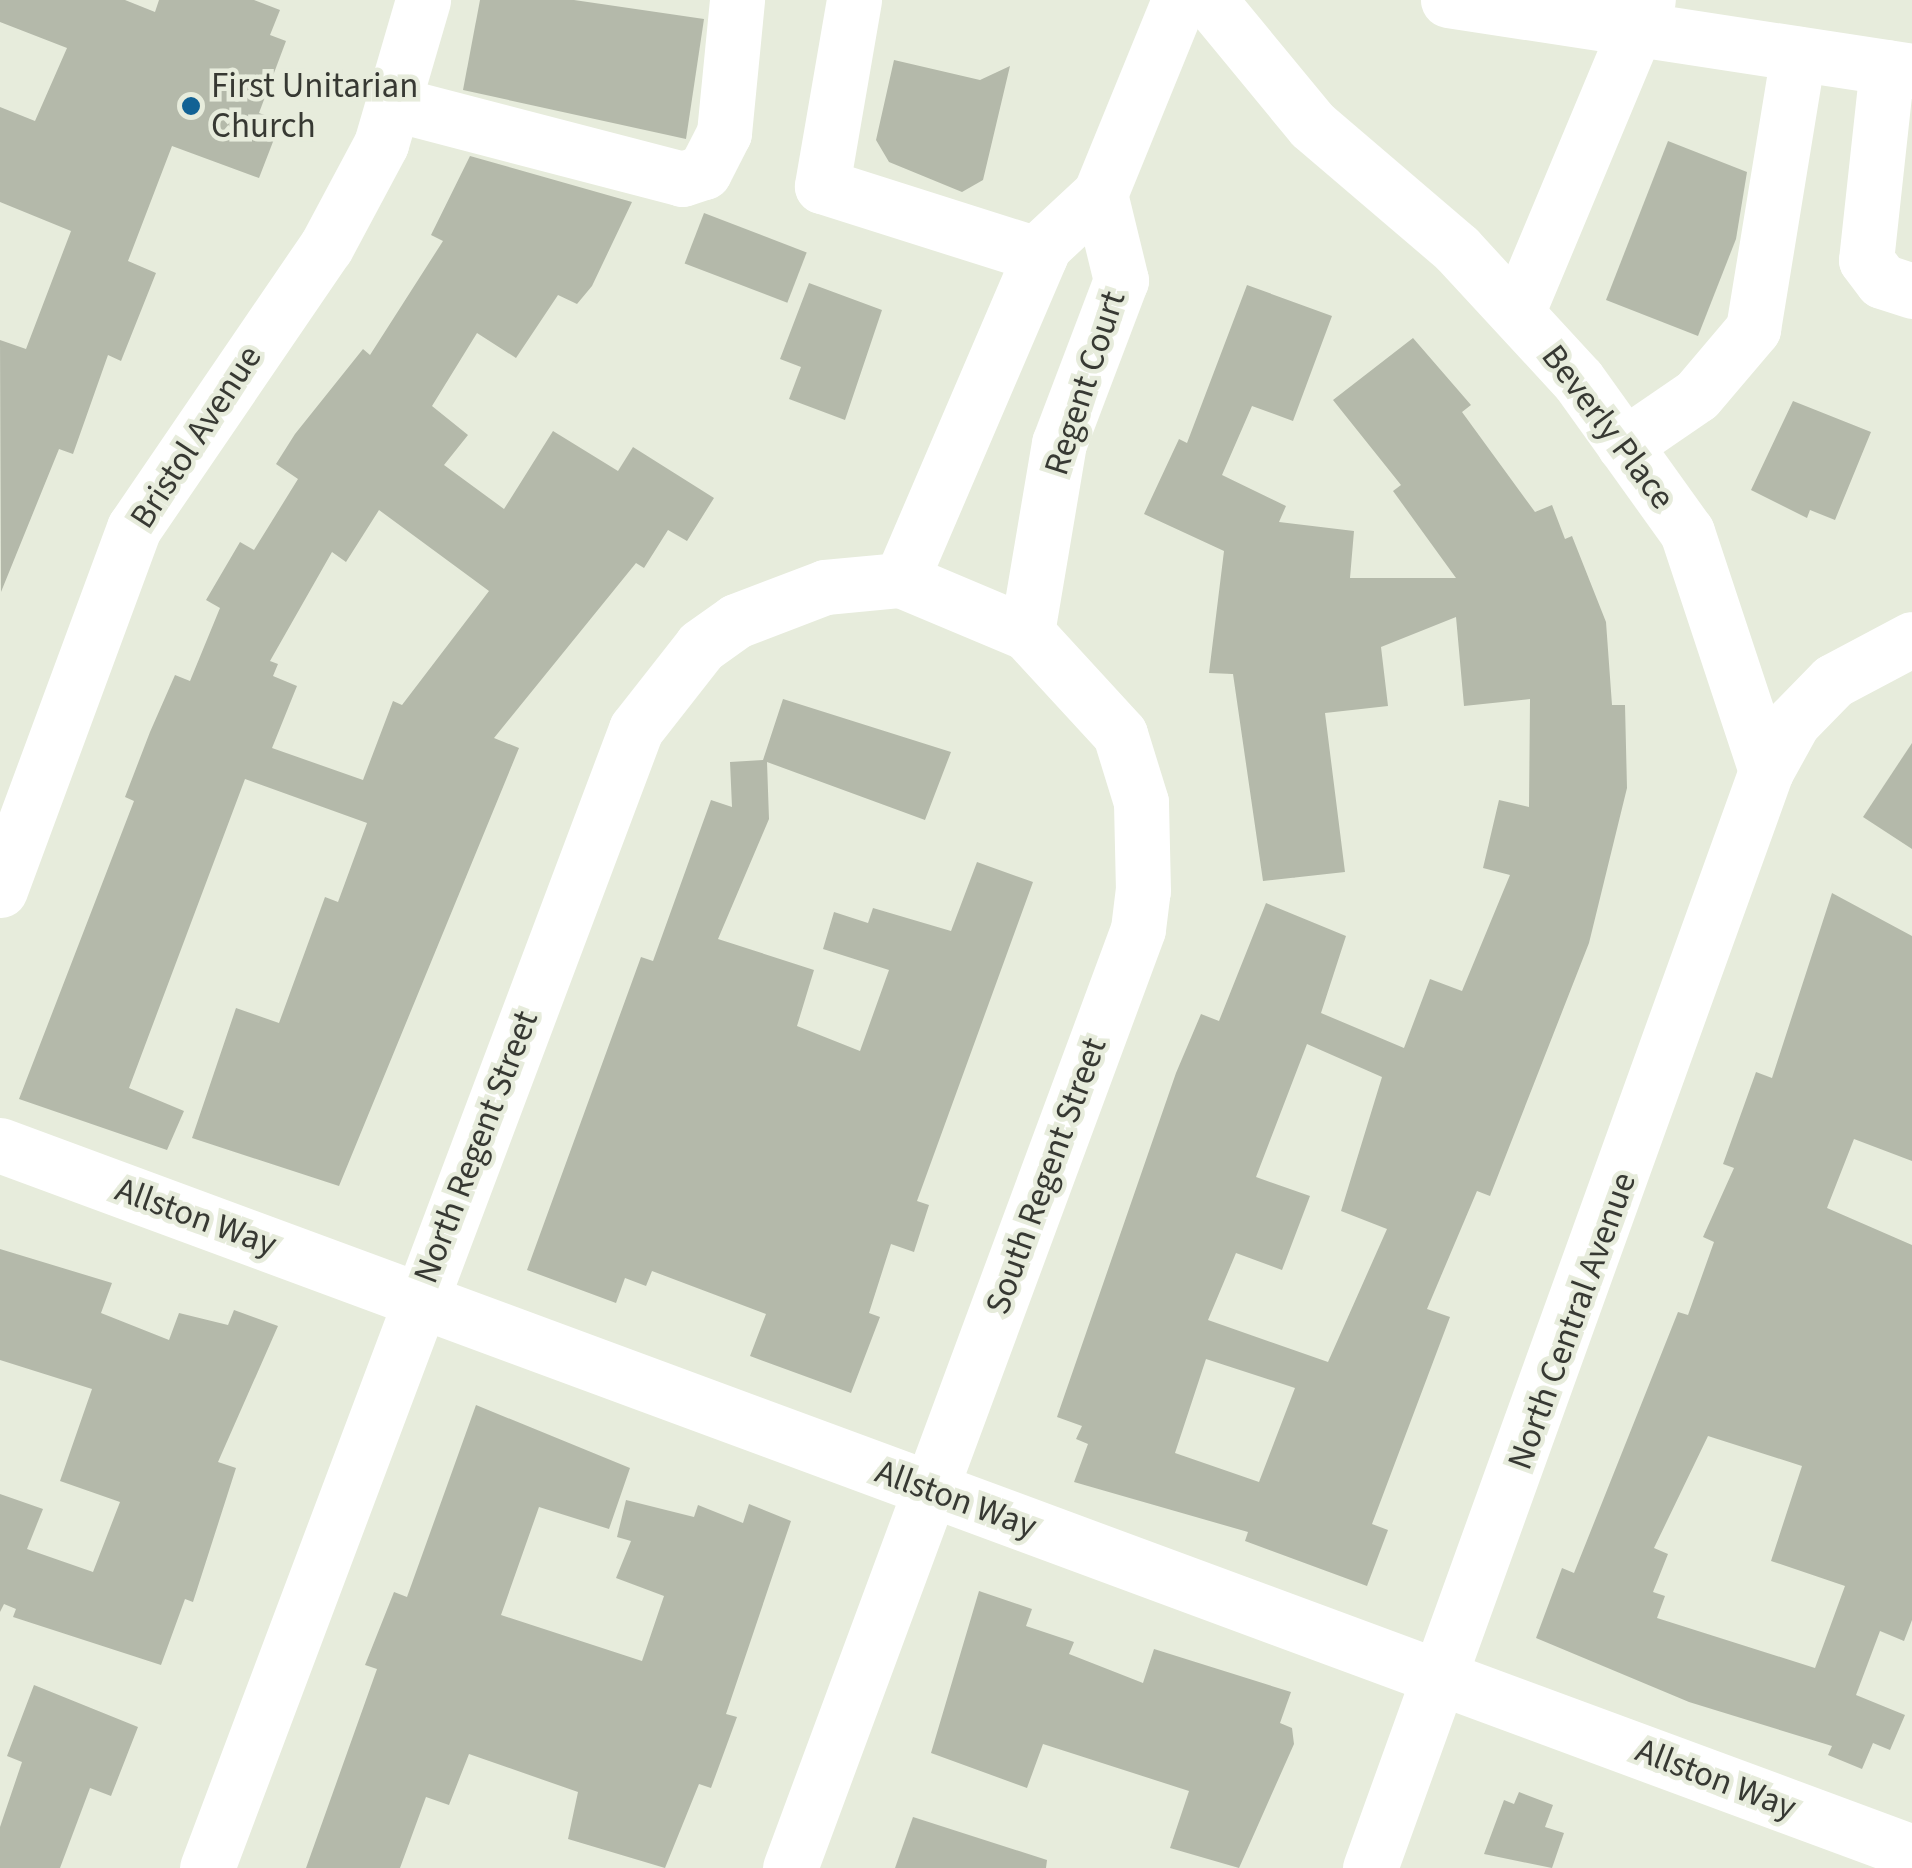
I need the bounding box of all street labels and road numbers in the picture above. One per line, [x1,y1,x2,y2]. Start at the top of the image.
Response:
street label: Regent Court [1036,286,1134,480]
street label: Beverly Place [1533,336,1683,518]
street label: Bristol Avenue [121,338,271,536]
street label: North Regent Street [405,1005,547,1289]
street label: South Regent Street [976,1032,1116,1320]
street label: North Central Avenue [1499,1167,1645,1475]
street label: Allston Way [110,1169,282,1265]
street label: Allston Way [870,1451,1042,1547]
street label: Allston Way [1630,1729,1802,1829]

